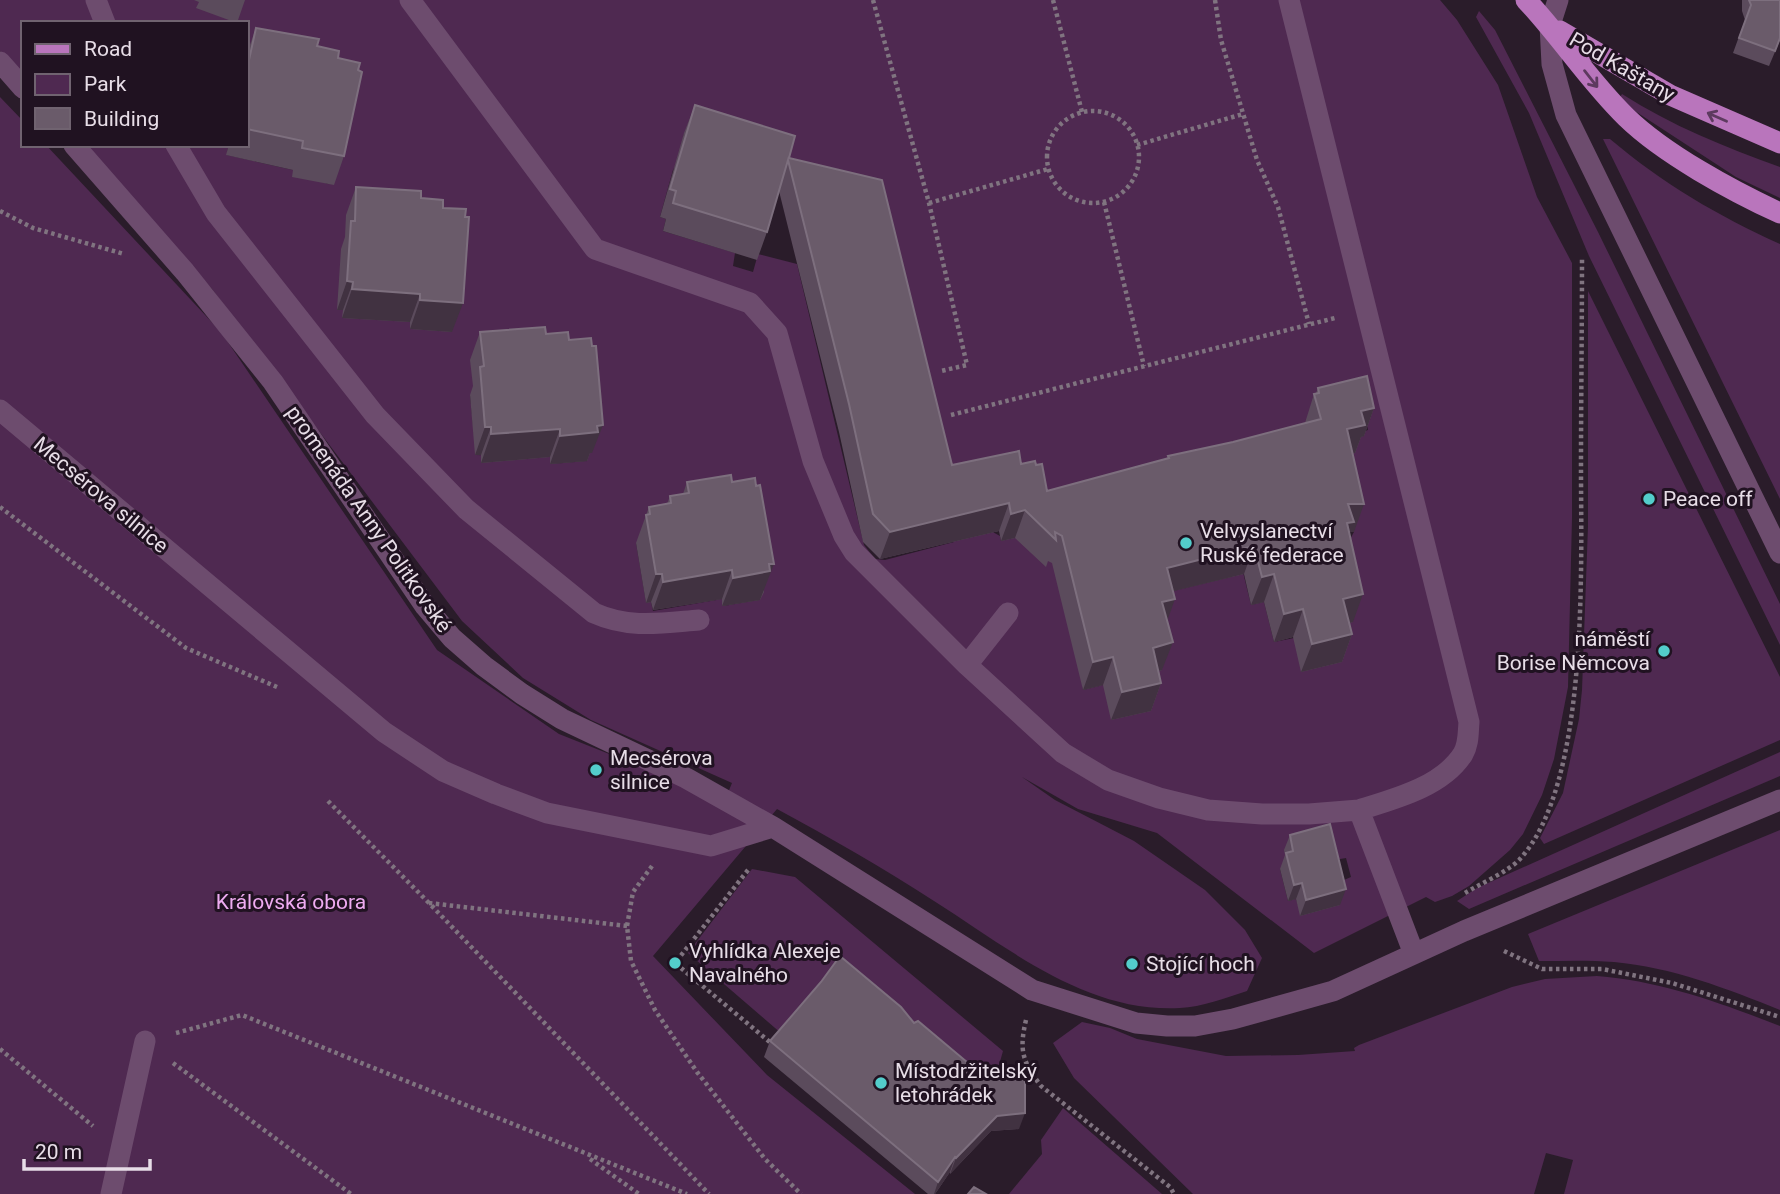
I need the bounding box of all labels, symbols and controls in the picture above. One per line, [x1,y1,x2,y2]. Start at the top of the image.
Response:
legend [21,21,248,147]
street label: Pod Kaštany [1565,27,1679,107]
text: Road [84,37,132,61]
one-way arrow [1584,69,1599,87]
text: Park [84,72,127,96]
text: Building [84,107,159,131]
one-way arrow [1707,110,1728,123]
street label: promenáda Anny Politkovské [281,401,457,637]
street label: Mecsérova silnice [29,432,173,558]
place label: Peace off [1663,487,1753,511]
marker: Peace off [1641,491,1657,507]
place label: Velvyslanectví Ruské federace [1200,519,1344,567]
marker: Velvyslanectví Ruské federace [1178,535,1194,551]
place label: náměstí Borise Němcova [1497,627,1651,675]
marker: náměstí Borise Němcova [1656,643,1672,659]
place label: Mecsérova silnice [610,746,713,794]
marker: Mecsérova silnice [588,762,604,778]
park label: Královská obora [216,890,366,914]
place label: Vyhlídka Alexeje Navalného [689,939,841,987]
place label: Stojící hoch [1146,952,1255,976]
marker: Vyhlídka Alexeje Navalného [667,955,683,971]
marker: Stojící hoch [1124,956,1140,972]
place label: Místodržitelský letohrádek [895,1059,1037,1107]
marker: Místodržitelský letohrádek [873,1075,889,1091]
scale bar [24,1128,150,1172]
text: 20 m [35,1140,82,1164]

